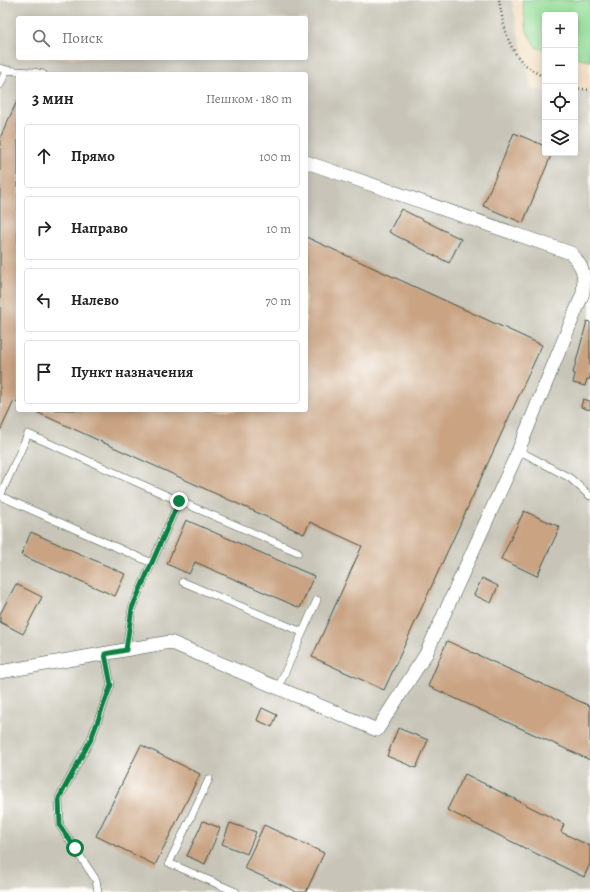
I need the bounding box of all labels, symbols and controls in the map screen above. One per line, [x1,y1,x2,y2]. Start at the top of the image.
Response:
map controls [542,12,578,156]
button: + [542,12,578,48]
search box [16,16,308,60]
icon: search [30,27,52,49]
text: Поиск [62,28,103,48]
button: − [542,48,578,84]
button: locate [542,84,578,120]
text: 3 мин [32,87,74,110]
text: Пешком · 180 m [206,90,292,107]
button: layers [542,120,578,156]
icon: ahead [33,145,55,167]
text: Прямо [71,146,115,166]
text: 100 m [259,148,291,165]
icon: right [33,217,55,239]
text: Направо [71,218,128,238]
text: 10 m [266,220,291,237]
icon: left [33,289,55,311]
text: Налево [71,290,119,310]
text: 70 m [265,292,291,309]
icon: arrive [33,361,55,383]
text: Пункт назначения [71,362,193,382]
route end [170,492,188,510]
route start [66,839,84,857]

